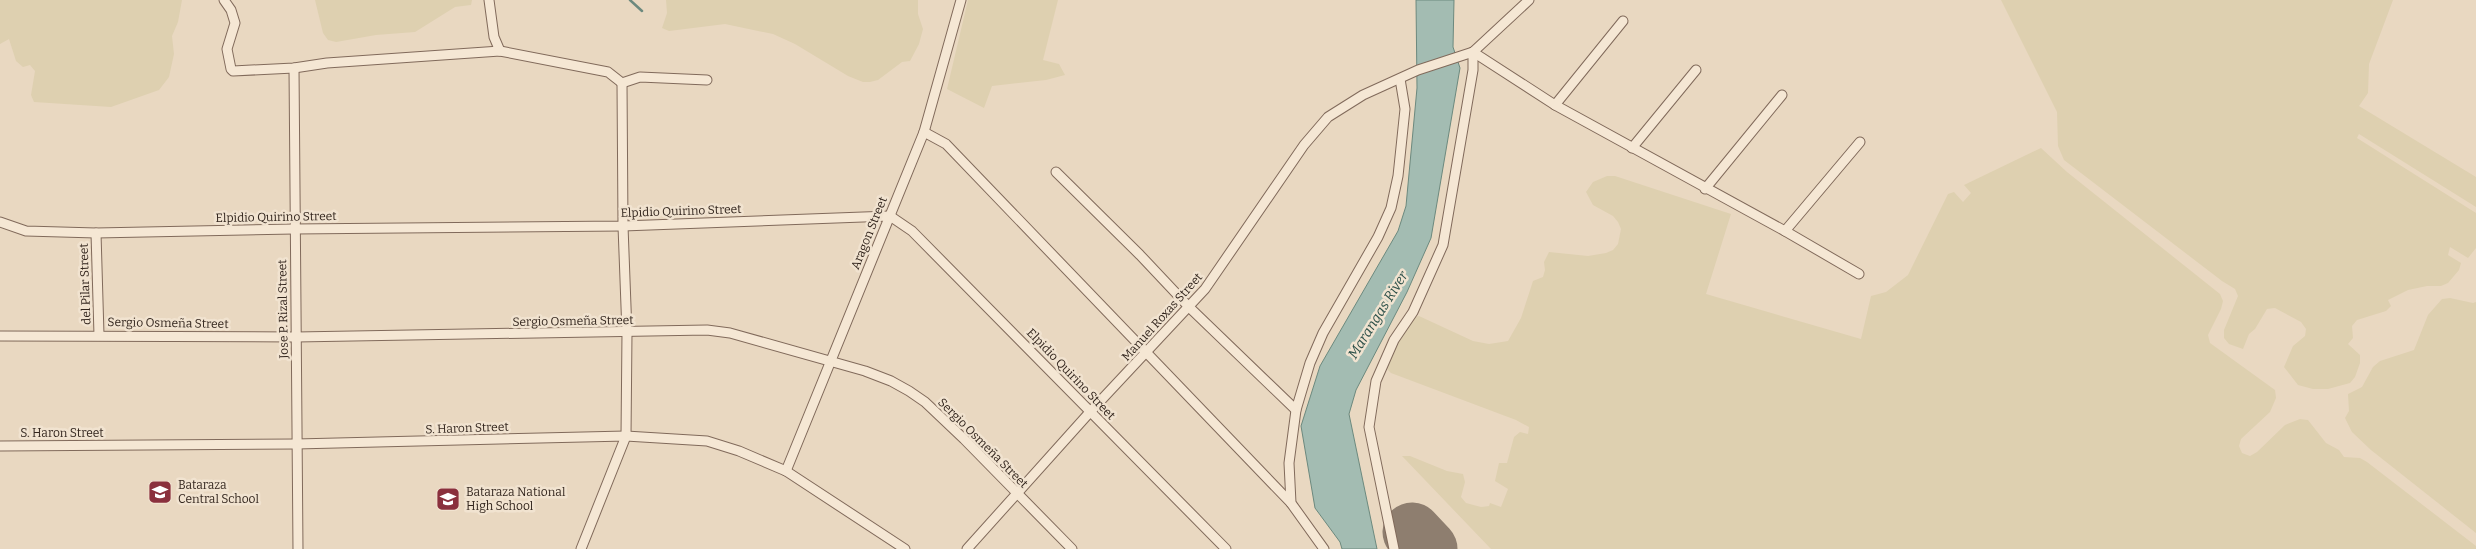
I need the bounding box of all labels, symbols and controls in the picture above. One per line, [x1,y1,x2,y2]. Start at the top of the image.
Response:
street label: Aragon Street [848,194,890,271]
street label: Elpidio Quirino Street [620,202,742,220]
street label: Elpidio Quirino Street [215,209,337,225]
street label: del Pilar Street [77,242,93,325]
street label: Jose P. Rizal Street [275,259,291,360]
water label: Marangas River [1344,267,1412,362]
street label: Manuel Roxas Street [1119,270,1206,364]
street label: Sergio Osmeña Street [512,313,634,329]
street label: Sergio Osmeña Street [107,315,229,331]
street label: Elpidio Quirino Street [1024,326,1119,423]
street label: Sergio Osmeña Street [935,395,1031,491]
street label: S. Haron Street [425,420,510,436]
street label: S. Haron Street [20,426,104,440]
place label: Bataraza Central School [178,478,260,506]
school or university icon: Bataraza Central School [147,479,173,505]
place label: Bataraza National High School [466,485,566,513]
school or university icon: Bataraza National High School [435,486,461,512]

